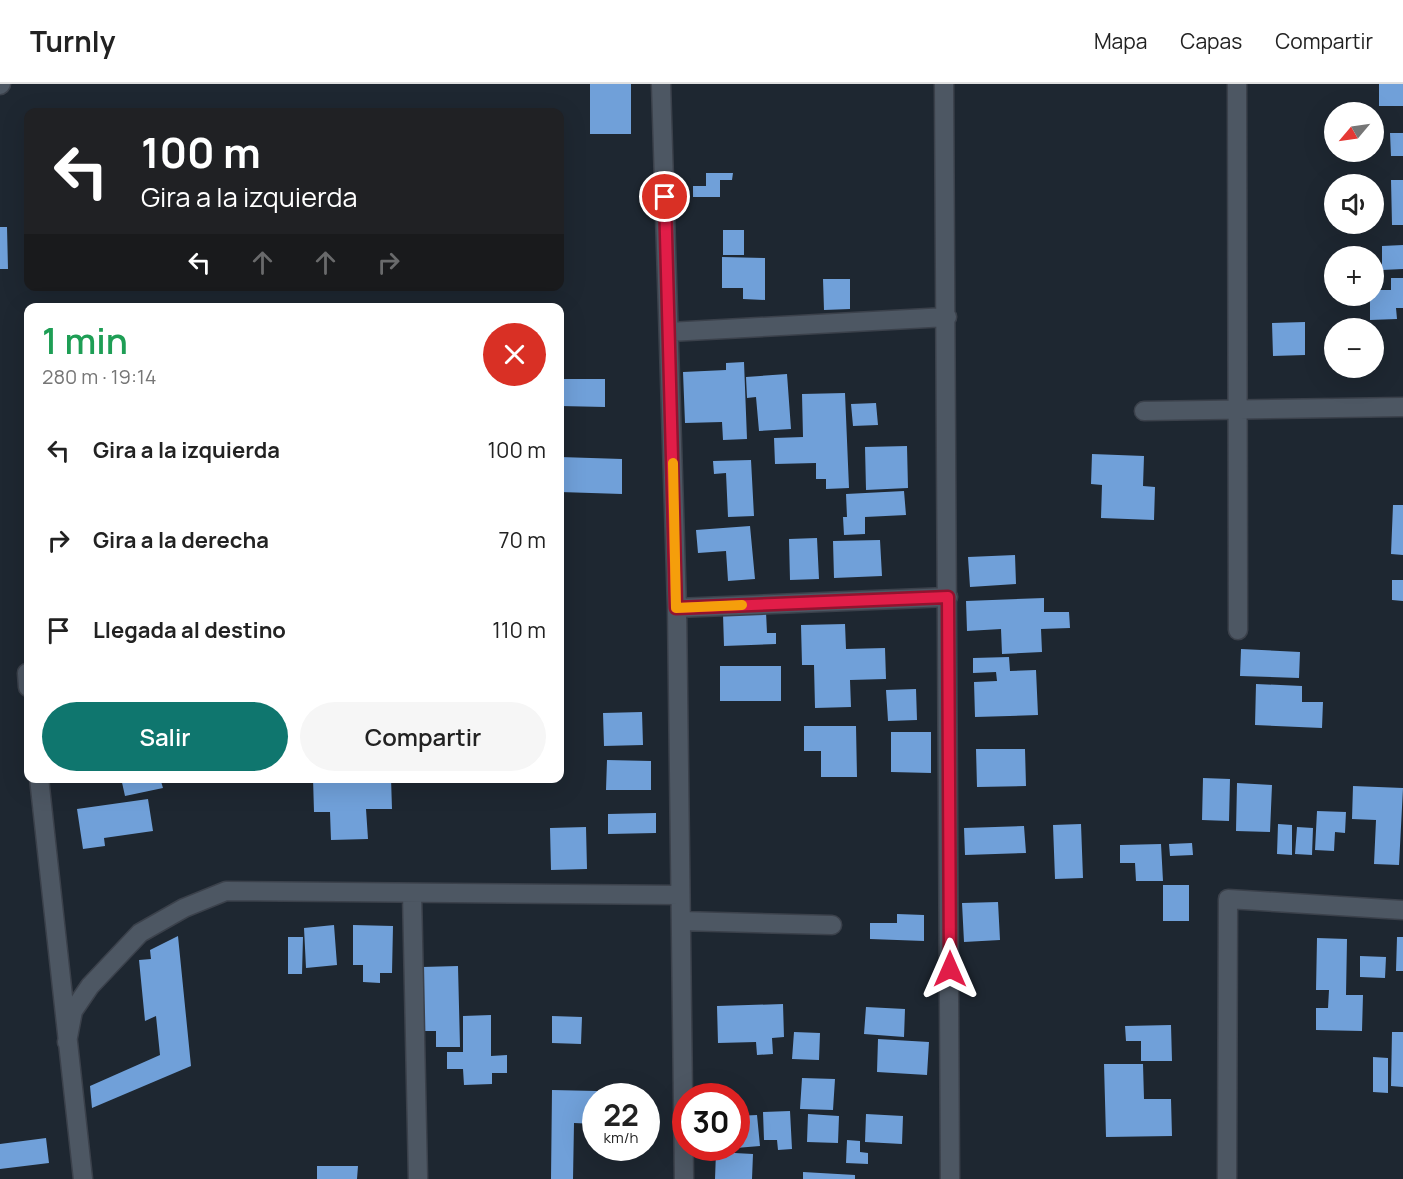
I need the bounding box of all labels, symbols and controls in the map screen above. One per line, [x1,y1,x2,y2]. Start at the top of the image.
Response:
text: Turnly [30,22,115,60]
text: Mapa [1094,27,1147,55]
text: Capas [1180,27,1242,55]
text: Compartir [1275,27,1373,55]
north arrow [1324,102,1384,162]
map controls [1324,102,1384,378]
text: 100 m [141,123,261,181]
icon: left [42,132,120,210]
pin [639,171,690,222]
button: sound [1324,174,1384,234]
text: Gira a la izquierda [141,178,357,215]
icon: arrive [648,180,681,213]
icon: left [183,246,216,279]
icon: ahead [246,246,279,279]
icon: ahead [309,246,342,279]
icon: right [372,246,405,279]
button: + [1324,246,1384,306]
text: 1 min [42,316,128,365]
button: − [1324,318,1384,378]
button: close [483,323,546,386]
text: 280 m · 19:14 [42,363,156,390]
icon: left [42,434,75,467]
text: Gira a la izquierda [93,435,280,465]
text: 100 m [488,435,546,465]
icon: right [42,524,75,557]
text: Gira a la derecha [93,525,269,555]
text: 70 m [498,525,546,555]
icon: arrive [42,614,75,647]
text: Llegada al destino [93,615,286,645]
text: 110 m [492,615,546,645]
button: Salir [42,702,288,771]
button: Compartir [300,702,546,771]
position arrow [918,937,982,1001]
speed limit sign: 30 [672,1083,750,1161]
text: 22 [603,1094,639,1135]
text: km/h [604,1127,638,1148]

